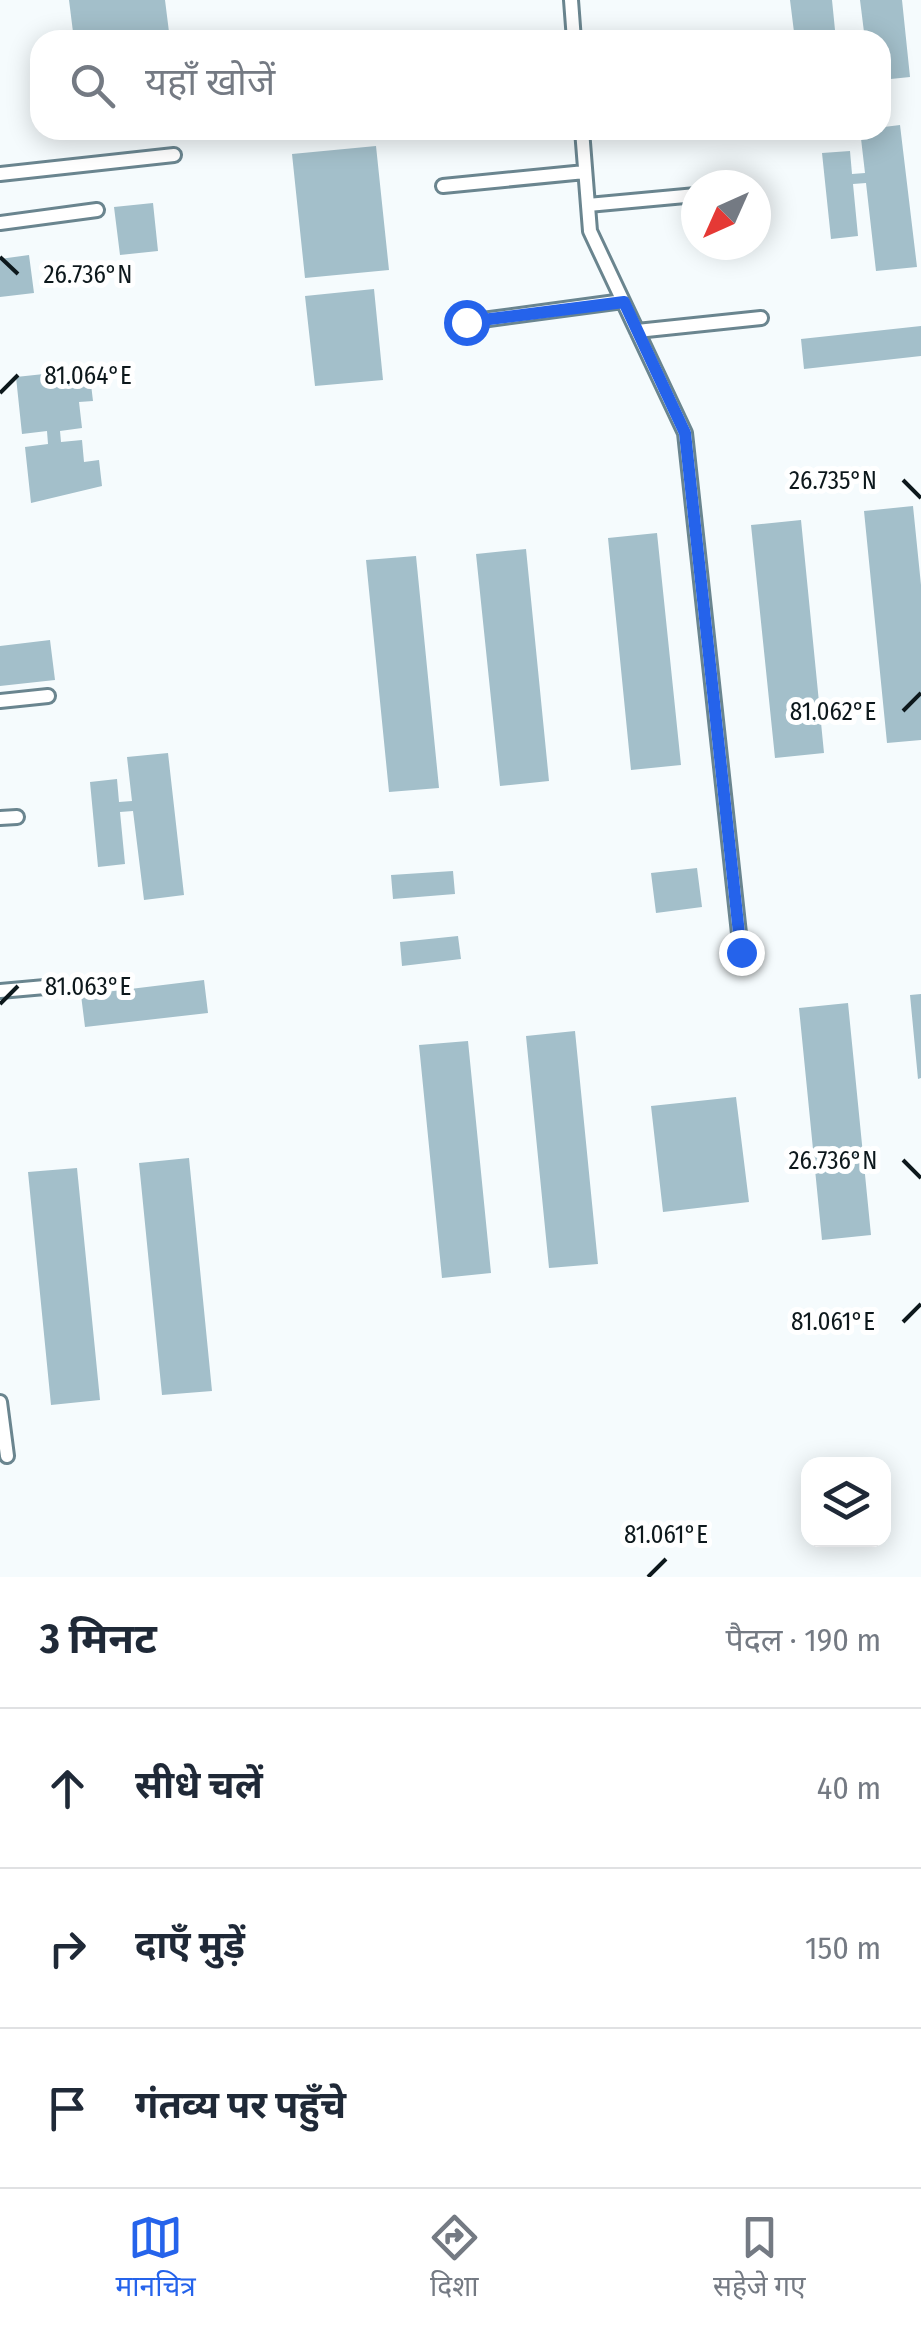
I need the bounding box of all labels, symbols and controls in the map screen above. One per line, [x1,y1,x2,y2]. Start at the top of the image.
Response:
search box [30,30,891,140]
icon: search [65,58,120,113]
text: यहाँ खोजें [145,59,275,105]
north arrow [681,170,771,260]
text: 26.736°N [43,260,133,290]
route start [444,300,490,346]
text: 81.064°E [44,361,132,391]
text: 26.735°N [789,466,877,496]
text: 81.062°E [790,697,876,727]
route end [719,930,765,976]
text: 81.063°E [45,972,131,1002]
text: 26.736°N [788,1146,878,1176]
text: 81.061°E [791,1307,875,1337]
map controls [801,1457,891,1547]
button: layers [801,1457,891,1547]
text: 81.061°E [624,1520,708,1550]
text: 3 मिनट [40,1614,157,1664]
text: पैदल · 190 m [725,1621,881,1659]
icon: ahead [40,1761,95,1816]
text: सीधे चलें [135,1762,263,1808]
text: 40 m [817,1769,881,1807]
icon: right [40,1921,95,1976]
text: दाएँ मुड़ें [135,1922,245,1968]
text: 150 m [805,1929,881,1967]
icon: arrive [40,2081,95,2136]
text: गंतव्य पर पहुँचे [135,2082,346,2128]
tab: मानचित्र [116,2210,196,2307]
tab: दिशा [427,2210,482,2307]
tab: सहेजे गए [713,2210,805,2307]

